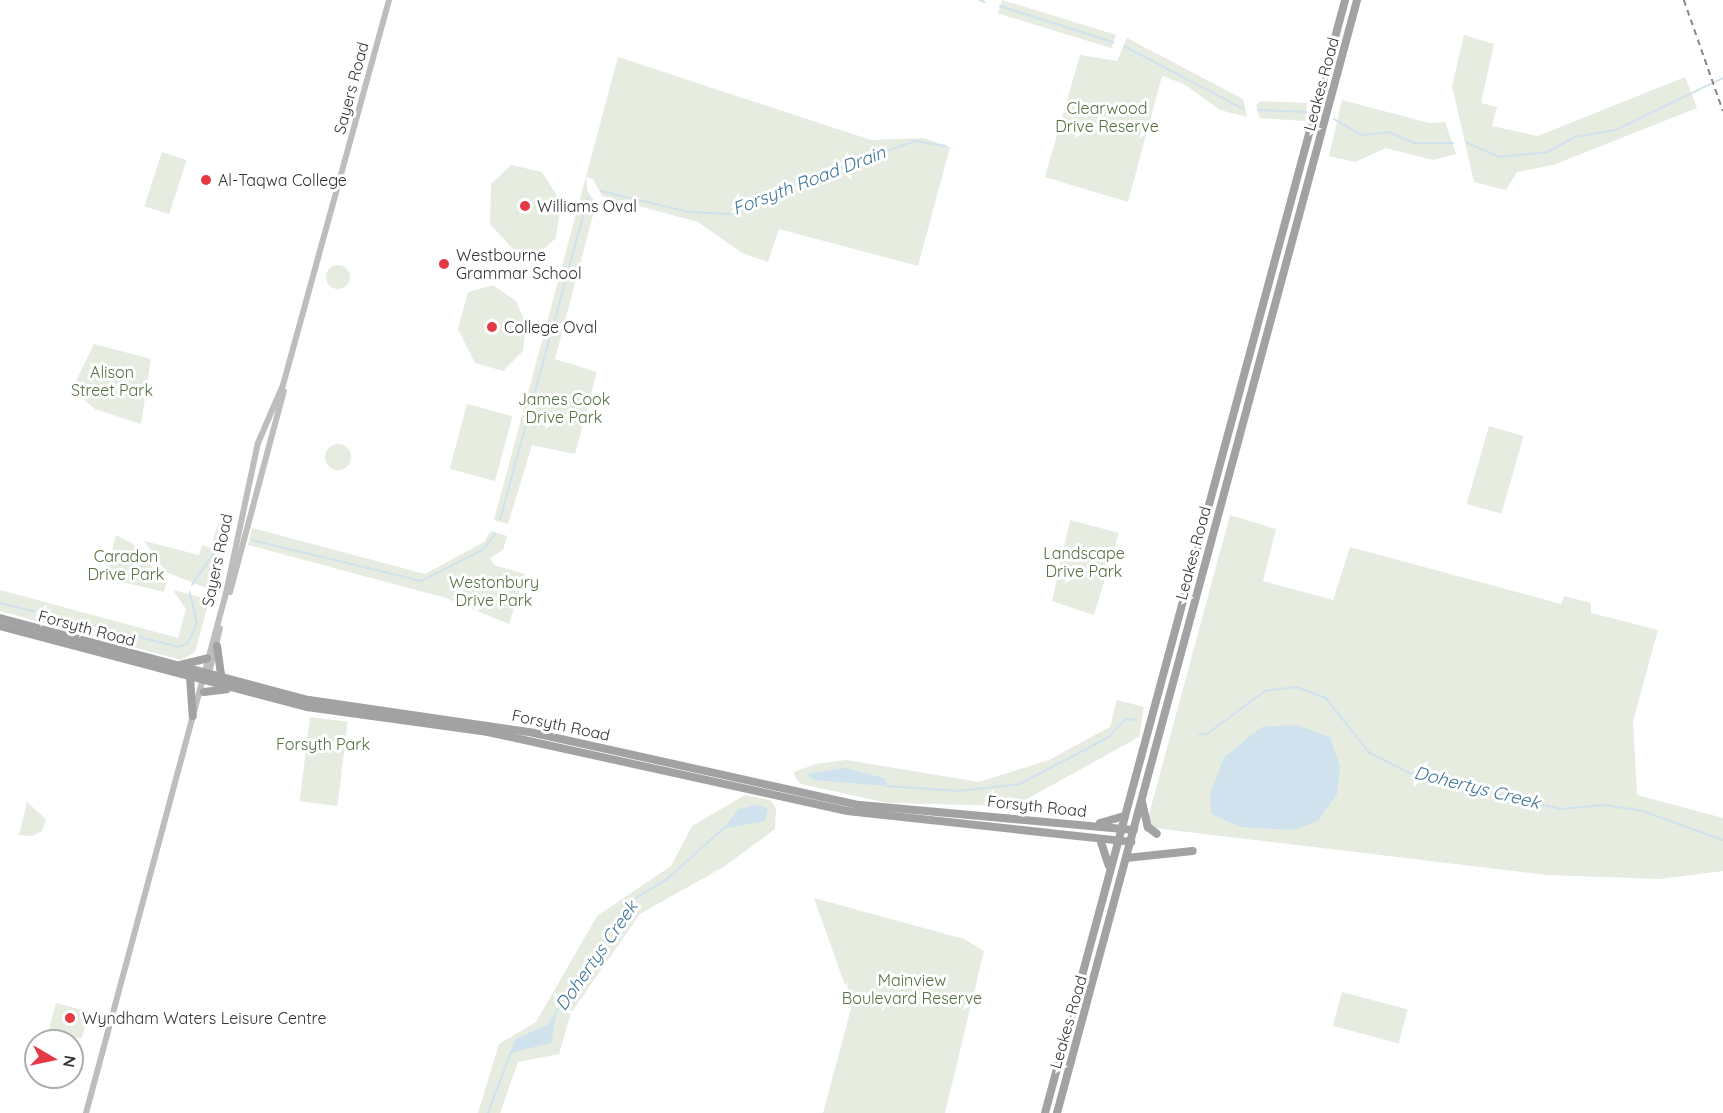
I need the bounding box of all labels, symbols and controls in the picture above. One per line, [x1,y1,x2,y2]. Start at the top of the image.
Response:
street label: Leakes Road [1299,35,1343,133]
street label: Sayers Road [330,40,372,136]
park label: Clearwood Drive Reserve [1055,98,1159,136]
water label: Forsyth Road Drain [730,142,888,220]
place label: Al-Taqwa College [218,170,347,190]
marker: Al-Taqwa College [199,173,213,187]
place label: Williams Oval [537,196,637,216]
marker: Williams Oval [518,199,532,213]
place label: Westbourne Grammar School [456,245,582,283]
marker: Westbourne Grammar School [437,257,451,271]
place label: College Oval [504,317,597,337]
marker: College Oval [485,320,499,334]
park label: Alison Street Park [71,362,153,400]
park label: James Cook Drive Park [518,389,610,427]
street label: Leakes Road [1171,504,1215,602]
street label: Sayers Road [198,512,236,608]
park label: Landscape Drive Park [1043,543,1125,581]
park label: Caradon Drive Park [88,546,164,584]
park label: Westonbury Drive Park [449,572,539,610]
street label: Forsyth Road [36,606,138,650]
street label: Forsyth Road [510,705,612,745]
park label: Forsyth Park [276,734,370,754]
water label: Dohertys Creek [1412,762,1542,814]
street label: Forsyth Road [986,791,1088,821]
water label: Dohertys Creek [551,897,643,1015]
park label: Mainview Boulevard Reserve [842,970,982,1008]
street label: Leakes Road [1046,973,1090,1071]
place label: Wyndham Waters Leisure Centre [82,1008,326,1028]
marker: Wyndham Waters Leisure Centre [63,1011,77,1025]
north arrow [24,1029,84,1089]
text: N [59,1054,81,1069]

